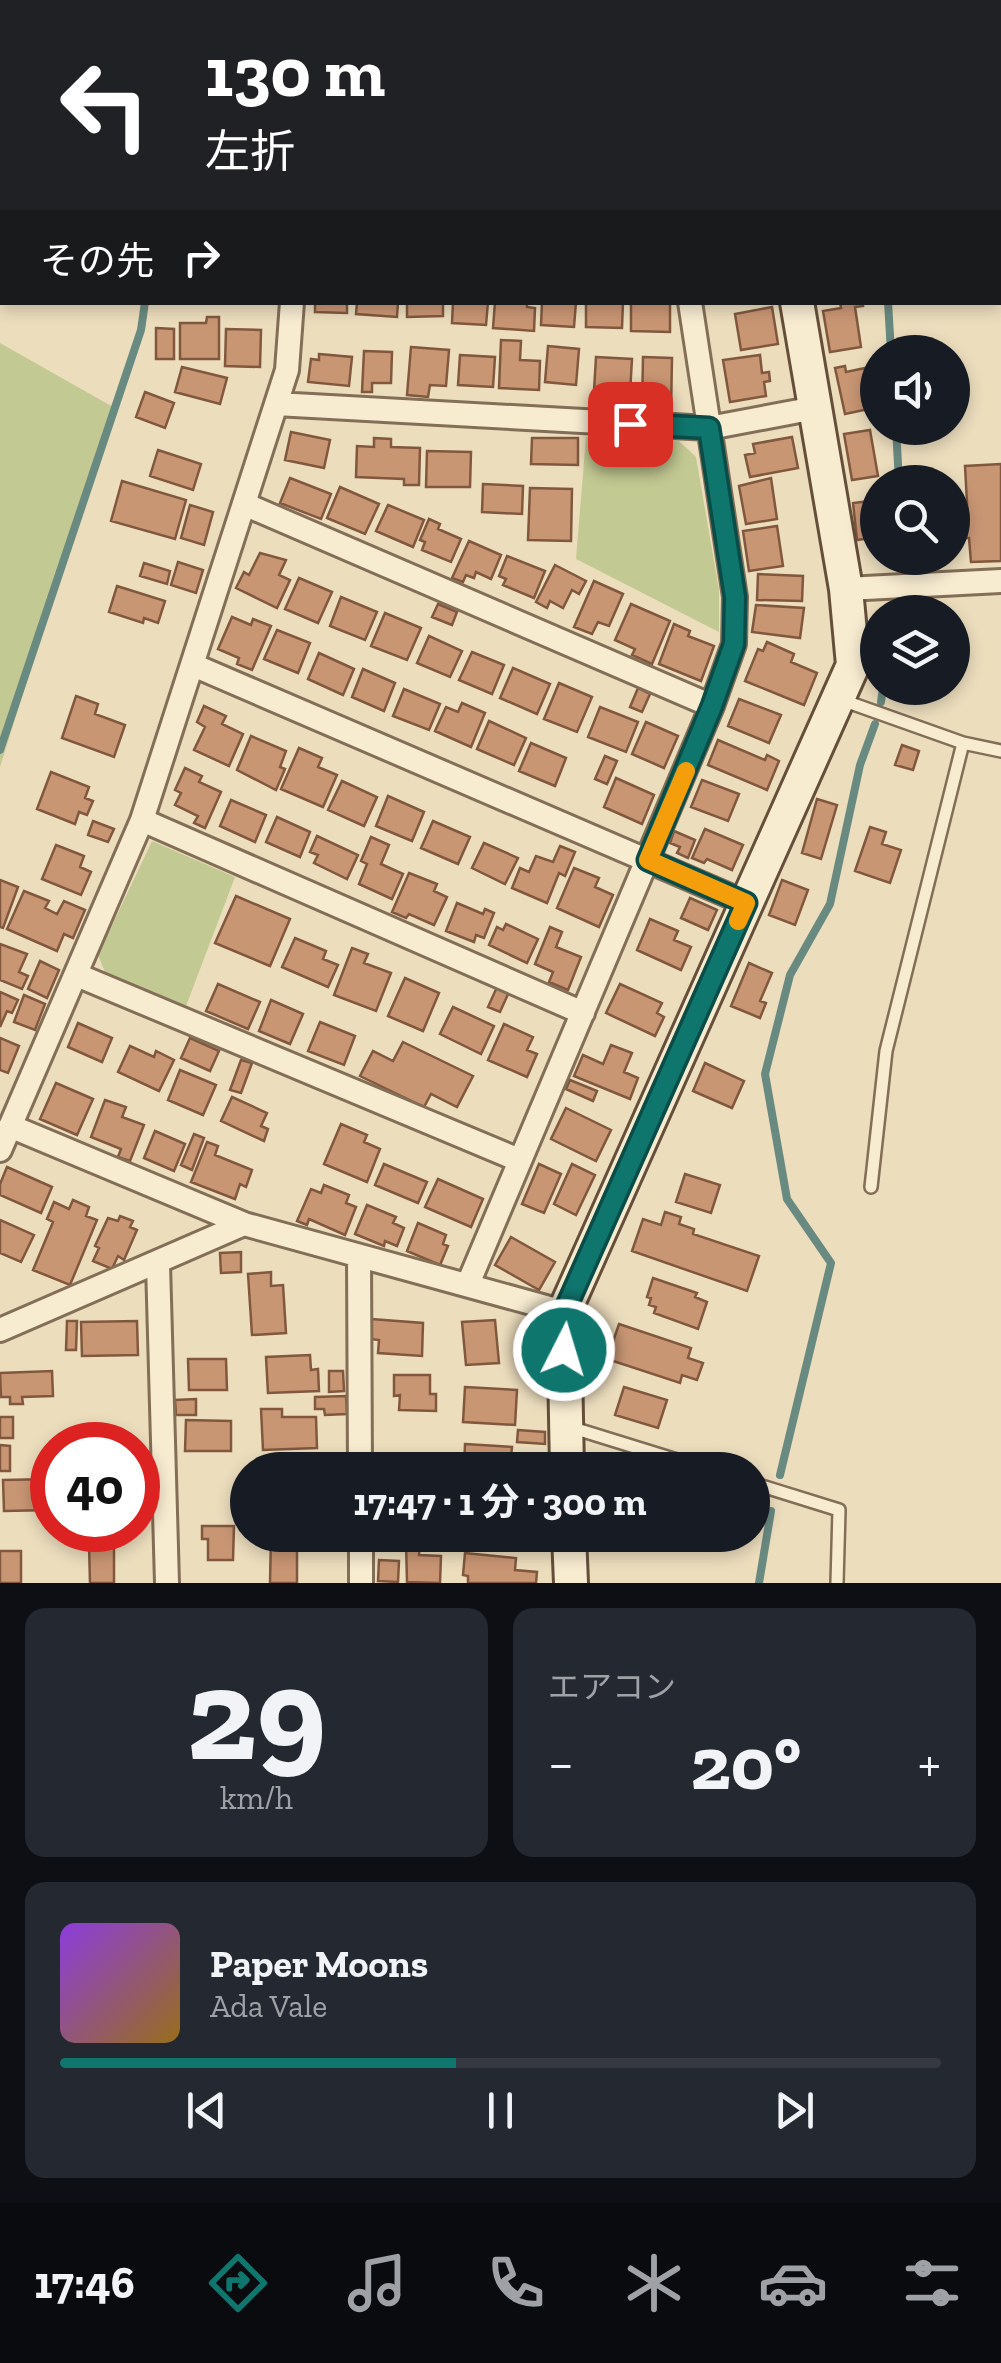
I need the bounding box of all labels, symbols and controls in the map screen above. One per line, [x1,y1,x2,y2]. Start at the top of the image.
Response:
text: 130 m [205,30,385,114]
icon: left [40,40,170,170]
text: 左折 [205,125,295,179]
icon: right [174,230,229,285]
text: その先 [40,238,154,284]
map controls [860,335,970,705]
button: sound [860,335,970,445]
pin [588,382,673,467]
icon: arrive [603,397,658,452]
button: search [860,465,970,575]
button: layers [860,595,970,705]
position arrow [512,1298,616,1402]
speed limit sign: 40 [30,1422,160,1552]
text: 17:47 · 1 分 · 300 m [353,1479,647,1525]
text: 29 [187,1636,326,1792]
text: エアコン [548,1668,676,1706]
text: 20° [690,1718,801,1808]
text: − [548,1730,574,1796]
text: + [918,1730,941,1796]
text: km/h [220,1779,293,1817]
text: Paper Moons [210,1941,428,1987]
text: Ada Vale [210,1987,327,2025]
icon: previous [179,2083,234,2138]
icon: pause [473,2083,528,2138]
icon: next [767,2083,822,2138]
icon: directions [203,2248,273,2318]
icon: music [342,2248,412,2318]
icon: phone [481,2248,551,2318]
icon: climate [619,2248,689,2318]
icon: car [758,2248,828,2318]
icon: filters [897,2248,967,2318]
text: 17:46 [34,2256,135,2310]

